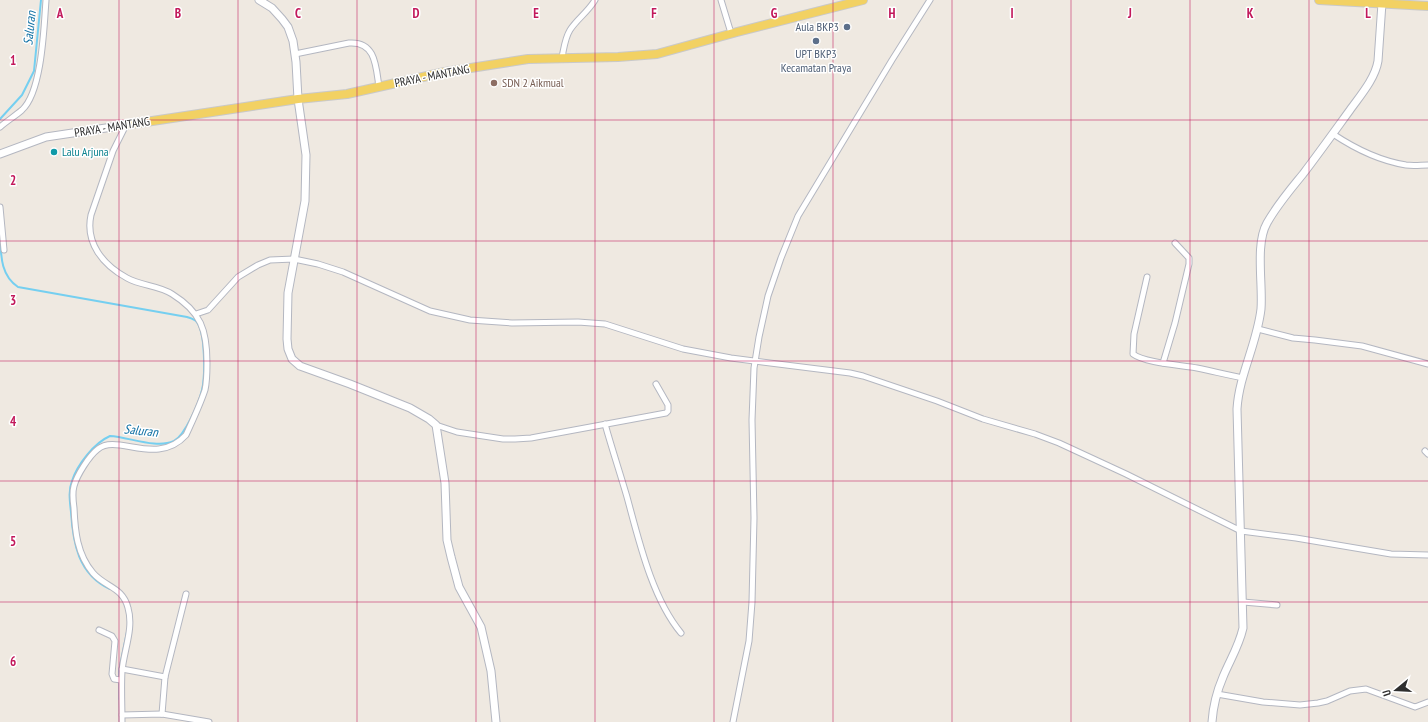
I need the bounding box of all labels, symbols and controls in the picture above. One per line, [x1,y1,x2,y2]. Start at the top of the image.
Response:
text: A [56,5,64,22]
text: B [175,5,181,22]
text: C [295,5,301,22]
text: D [413,5,420,22]
text: E [533,5,539,22]
text: F [651,5,657,22]
text: G [771,5,778,22]
text: H [889,5,896,22]
text: I [1010,5,1014,22]
text: J [1127,5,1132,22]
text: K [1247,5,1254,22]
text: L [1365,5,1371,22]
water label: Saluran [19,9,40,46]
place label: Aula BKP3 [796,19,839,34]
marker: Aula BKP3 [842,22,852,32]
marker: UPT BKP3 Kecamatan Praya [811,36,821,46]
place label: UPT BKP3 Kecamatan Praya [781,46,851,75]
text: 1 [10,52,16,69]
street label: PRAYA - MANTANG [393,61,471,90]
place label: SDN 2 Aikmual [502,75,564,90]
marker: SDN 2 Aikmual [489,78,499,88]
street label: PRAYA - MANTANG [73,113,151,140]
place label: Lalu Arjuna [62,144,109,159]
marker: Lalu Arjuna [49,147,59,157]
text: 2 [10,172,16,189]
text: 3 [10,292,16,309]
text: 4 [10,413,17,430]
water label: Saluran [123,420,160,441]
text: 5 [10,533,16,550]
text: 6 [10,653,16,670]
north arrow [1376,670,1416,710]
text: U [1379,688,1394,698]

